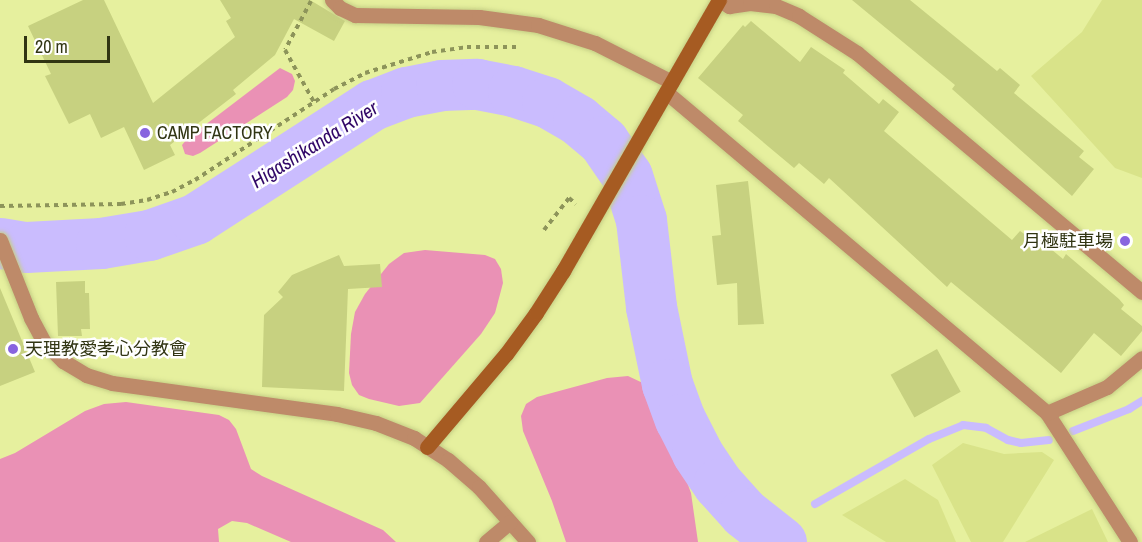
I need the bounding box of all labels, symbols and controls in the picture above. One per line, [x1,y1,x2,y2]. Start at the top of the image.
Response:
scale bar [27,24,112,62]
text: 20 m [35,34,68,59]
water label: Higashikanda River [246,95,382,193]
place label: CAMP FACTORY [157,122,273,144]
marker: CAMP FACTORY [138,126,152,140]
place label: 月極駐車場 [1023,230,1113,252]
marker: 月極駐車場 [1118,234,1132,248]
place label: 天理教愛孝心分教會 [25,338,187,360]
marker: 天理教愛孝心分教會 [6,342,20,356]

